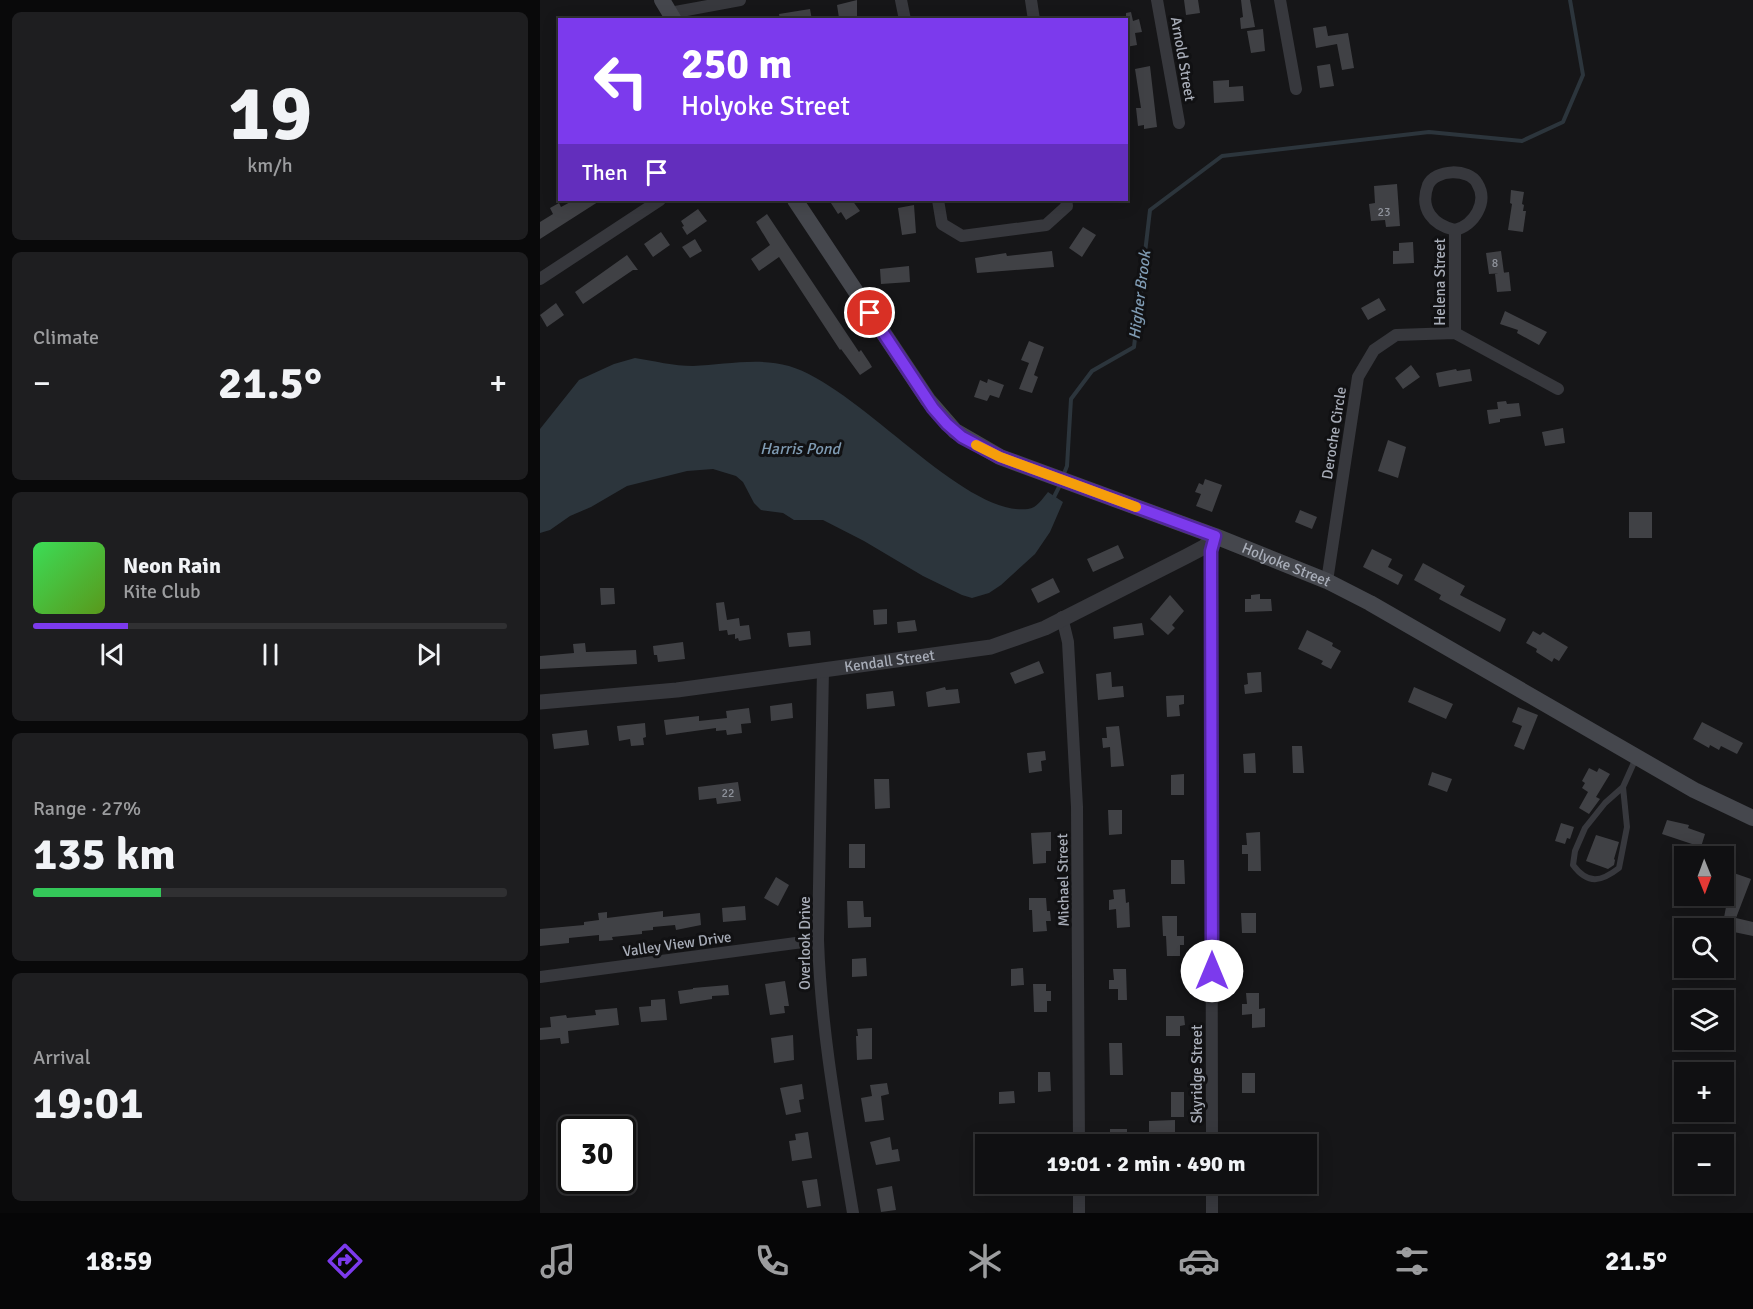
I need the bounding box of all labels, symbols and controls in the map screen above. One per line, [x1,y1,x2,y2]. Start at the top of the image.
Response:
street label: Arnold Street [1167,15,1199,103]
text: 250 m [681,39,792,90]
icon: left [582,42,660,120]
text: 19 [228,66,312,162]
text: Holyoke Street [681,90,850,123]
text: km/h [247,153,293,178]
icon: arrive [640,156,673,189]
text: Then [582,159,628,186]
house number: 23 [1378,205,1390,220]
street label: Helena Street [1431,238,1449,326]
water label: Higher Brook [1125,248,1156,341]
house number: 8 [1492,256,1498,271]
pin [844,287,895,338]
icon: arrive [853,296,886,329]
text: Climate [33,325,99,350]
text: 21.5° [218,356,322,411]
text: − [33,363,51,404]
text: + [489,363,507,404]
street label: Deroche Circle [1318,385,1350,481]
water label: Harris Pond [760,439,843,459]
street label: Holyoke Street [1239,539,1334,590]
text: Neon Rain [123,552,221,579]
text: Kite Club [123,579,201,604]
icon: previous [96,638,129,671]
icon: pause [254,638,287,671]
icon: next [412,638,445,671]
street label: Kendall Street [843,646,936,676]
house number: 22 [722,786,734,801]
text: Range · 27% [33,796,141,821]
text: 135 km [33,827,176,882]
street label: Michael Street [1053,833,1073,927]
north arrow [1674,846,1734,906]
map controls [1674,846,1734,1194]
street label: Overlook Drive [796,896,814,990]
button: search [1674,918,1734,978]
street label: Valley View Drive [622,927,732,961]
position arrow [1180,939,1244,1003]
button: layers [1674,990,1734,1050]
street label: Skyridge Street [1188,1025,1206,1123]
text: Arrival [33,1045,91,1070]
button: + [1674,1062,1734,1122]
text: 19:01 [33,1076,143,1131]
speed limit sign: 30 [558,1116,636,1194]
button: − [1674,1134,1734,1194]
text: 19:01 · 2 min · 490 m [1046,1150,1246,1177]
icon: directions [324,1240,366,1282]
icon: music [537,1240,579,1282]
icon: phone [751,1240,793,1282]
icon: climate [964,1240,1006,1282]
icon: car [1178,1240,1220,1282]
icon: filters [1391,1240,1433,1282]
text: 18:59 [86,1245,152,1278]
text: 21.5° [1605,1245,1667,1278]

